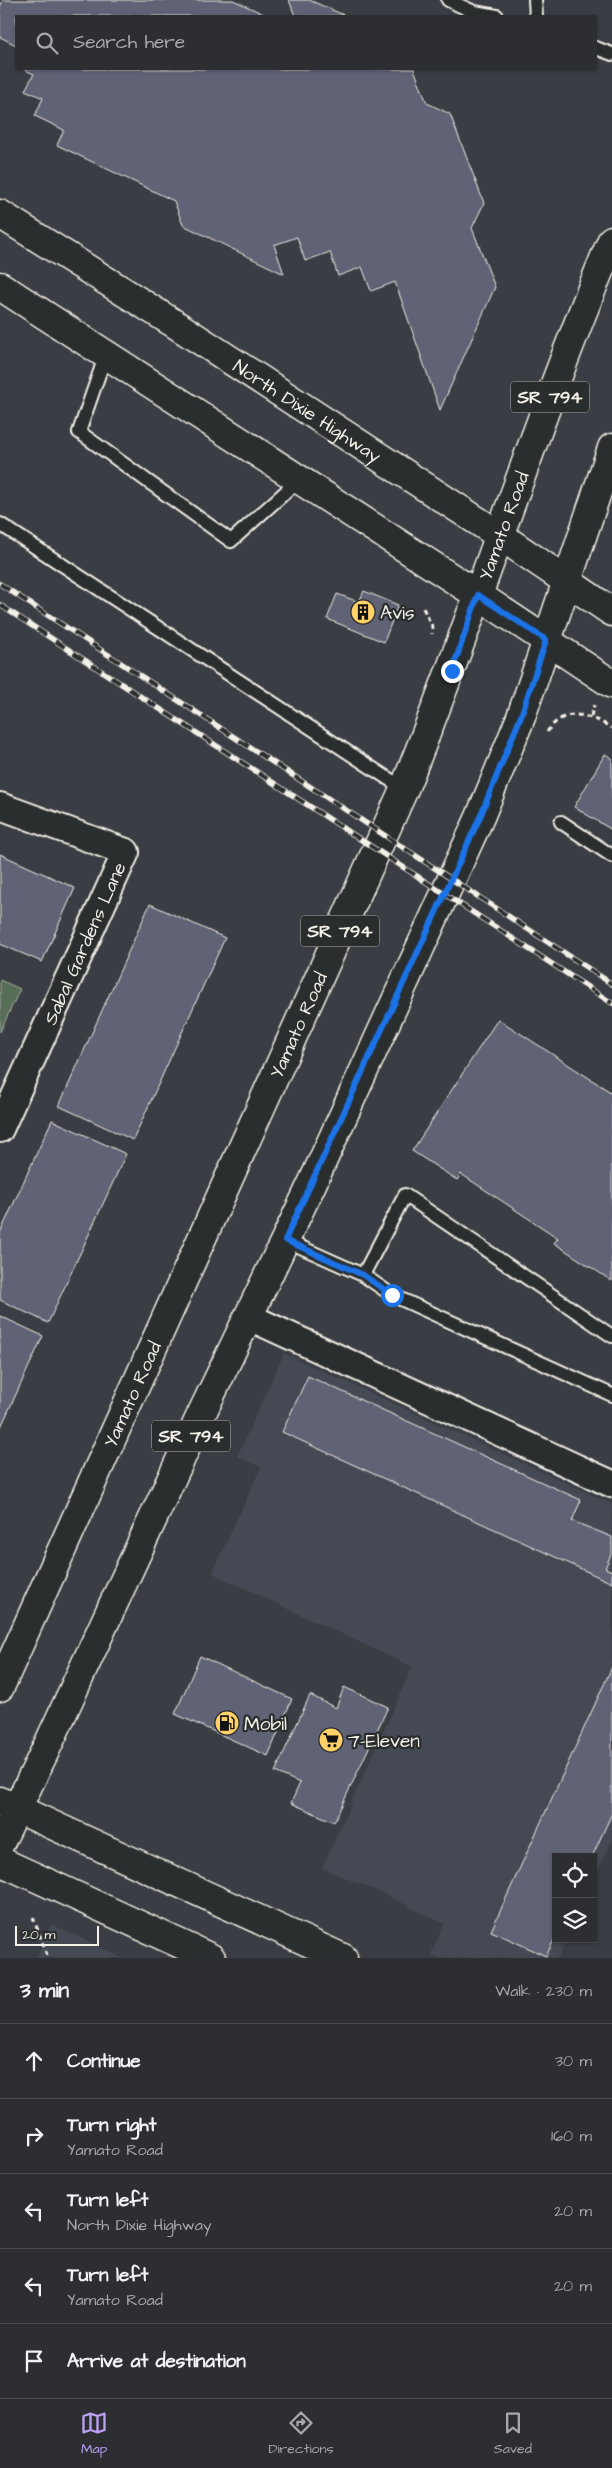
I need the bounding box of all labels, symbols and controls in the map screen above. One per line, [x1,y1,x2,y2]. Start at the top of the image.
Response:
search box [15,15,597,70]
icon: search [33,29,61,57]
text: Search here [73,29,185,56]
street label: North Dixie Highway [227,353,387,471]
road number: SR 794 [511,382,589,412]
street label: Yamato Road [472,468,537,584]
building icon: Avis [350,599,376,625]
place label: Avis [380,600,414,627]
route end [441,660,464,683]
street label: Sabal Gardens Lane [37,858,133,1029]
road number: SR 794 [301,916,379,946]
street label: Yamato Road [264,968,335,1083]
route start [381,1284,404,1307]
street label: Yamato Road [97,1337,169,1452]
road number: SR 794 [152,1420,230,1452]
fuel station icon: Mobil [214,1710,240,1736]
place label: Mobil [244,1711,287,1738]
supermarket icon: 7-Eleven [318,1727,344,1753]
place label: 7-Eleven [348,1728,420,1755]
map controls [552,1853,597,1943]
button: locate [552,1853,597,1898]
button: layers [552,1898,597,1943]
scale bar [15,1923,99,1946]
text: 20 m [22,1925,55,1945]
text: 3 min [20,1976,69,2005]
text: Walk · 230 m [495,1980,592,2002]
icon: ahead [20,2047,48,2075]
text: Continue [67,2048,141,2075]
text: 30 m [555,2050,592,2072]
text: Turn right [67,2112,156,2139]
icon: right [20,2122,48,2150]
text: 160 m [551,2125,592,2147]
text: Yamato Road [67,2139,163,2161]
text: Turn left [67,2187,148,2214]
icon: left [20,2197,48,2225]
text: 20 m [554,2200,592,2222]
text: North Dixie Highway [67,2214,212,2236]
text: Turn left [67,2262,148,2289]
icon: left [20,2272,48,2300]
text: 20 m [554,2275,592,2297]
text: Yamato Road [67,2289,163,2311]
icon: arrive [20,2347,48,2375]
text: Arrive at destination [67,2348,246,2375]
tab: Map [80,2409,108,2459]
tab: Directions [268,2409,333,2459]
tab: Saved [494,2409,532,2459]

